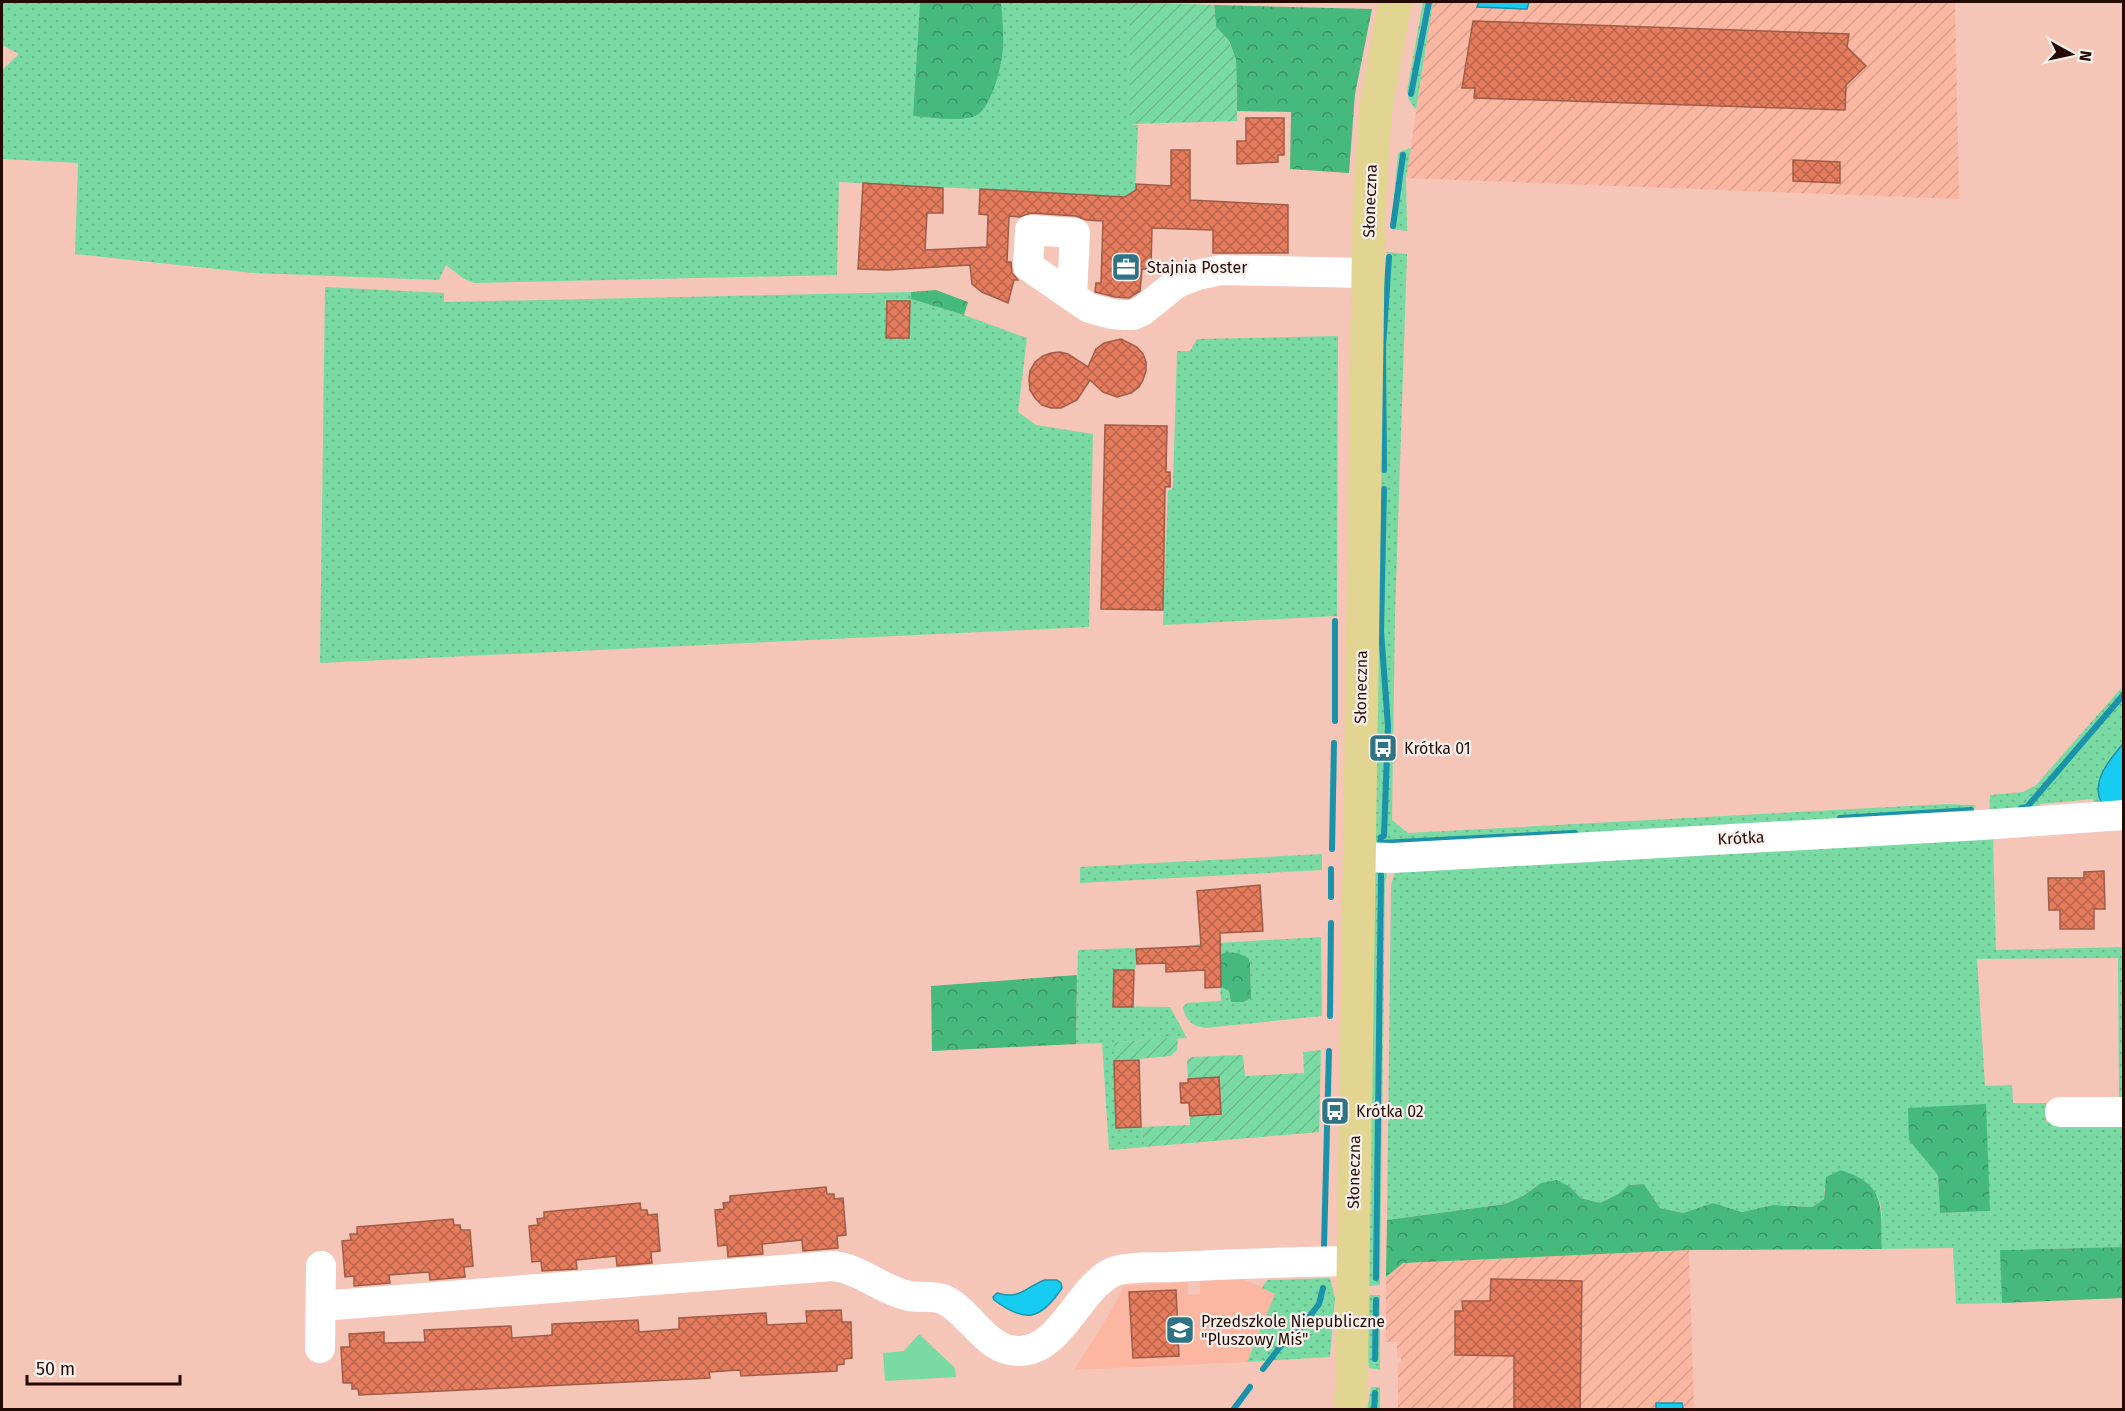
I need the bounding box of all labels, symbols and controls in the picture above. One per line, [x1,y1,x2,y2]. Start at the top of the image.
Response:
north arrow [2041,24,2101,84]
text: N [2075,49,2096,63]
street label: Słoneczna [1359,164,1381,238]
office icon: Stajnia Poster [1110,251,1142,283]
place label: Stajnia Poster [1147,258,1248,277]
street label: Słoneczna [1351,650,1371,724]
bus stop icon: Krótka 01 [1367,732,1399,764]
place label: Krótka 01 [1404,739,1471,758]
street label: Krótka [1717,827,1765,849]
bus stop icon: Krótka 02 [1319,1095,1351,1127]
place label: Krótka 02 [1356,1102,1424,1121]
street label: Słoneczna [1344,1135,1364,1209]
place label: Przedszkole Niepubliczne "Pluszowy Miś" [1201,1312,1385,1349]
school or university icon: Przedszkole Niepubliczne "Pluszowy Miś" [1164,1314,1196,1346]
scale bar [27,1348,180,1386]
text: 50 m [36,1358,75,1380]

